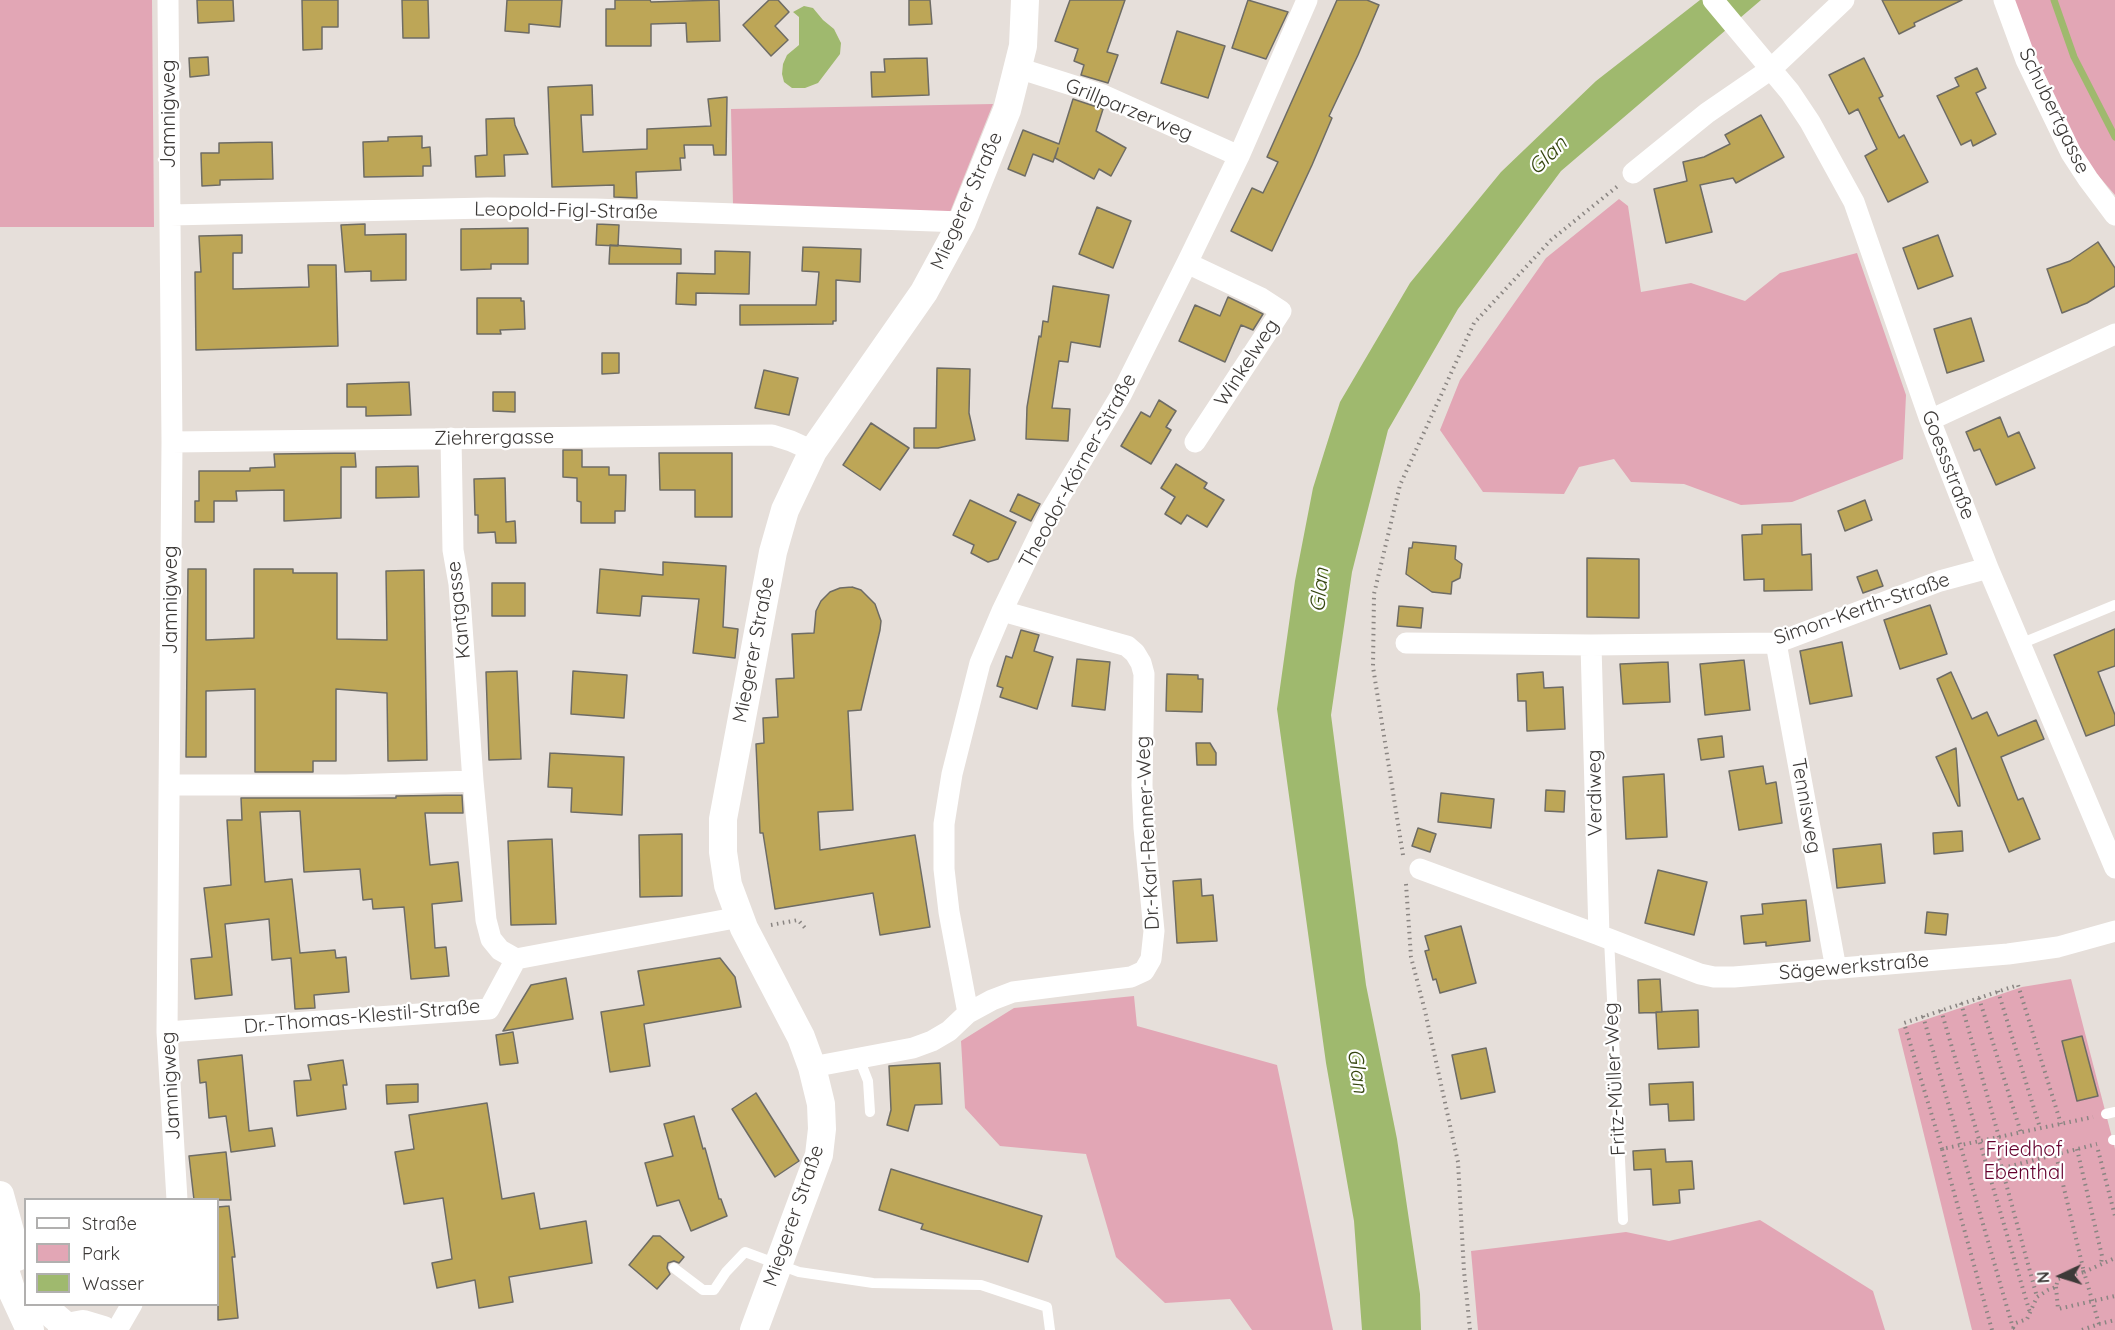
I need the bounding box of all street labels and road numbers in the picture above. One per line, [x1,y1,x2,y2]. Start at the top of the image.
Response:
street label: Schubertgasse [2013,44,2095,178]
street label: Jamnigweg [157,60,181,168]
street label: Grillparzerweg [1062,74,1196,146]
street label: Miegerer Straße [926,128,1008,274]
street label: Leopold-Figl-Straße [474,197,658,225]
street label: Winkelweg [1210,315,1284,411]
street label: Theodor-Körner-Straße [1014,369,1142,573]
street label: Goessstraße [1916,407,1980,523]
street label: Ziehrergasse [434,425,554,451]
street label: Jamnigweg [159,546,183,654]
street label: Kantgasse [442,560,476,660]
street label: Simon-Kerth-Straße [1771,568,1953,650]
street label: Miegerer Straße [728,575,780,725]
street label: Dr.-Karl-Renner-Weg [1131,735,1165,931]
street label: Verdiweg [1582,750,1608,836]
street label: Tennisweg [1786,756,1826,856]
street label: Sägewerkstraße [1778,948,1930,986]
street label: Dr.-Thomas-Klestil-Straße [243,995,481,1039]
street label: Fritz-Müller-Weg [1599,1002,1631,1156]
street label: Jamnigweg [156,1031,186,1141]
street label: Miegerer Straße [759,1142,829,1290]

